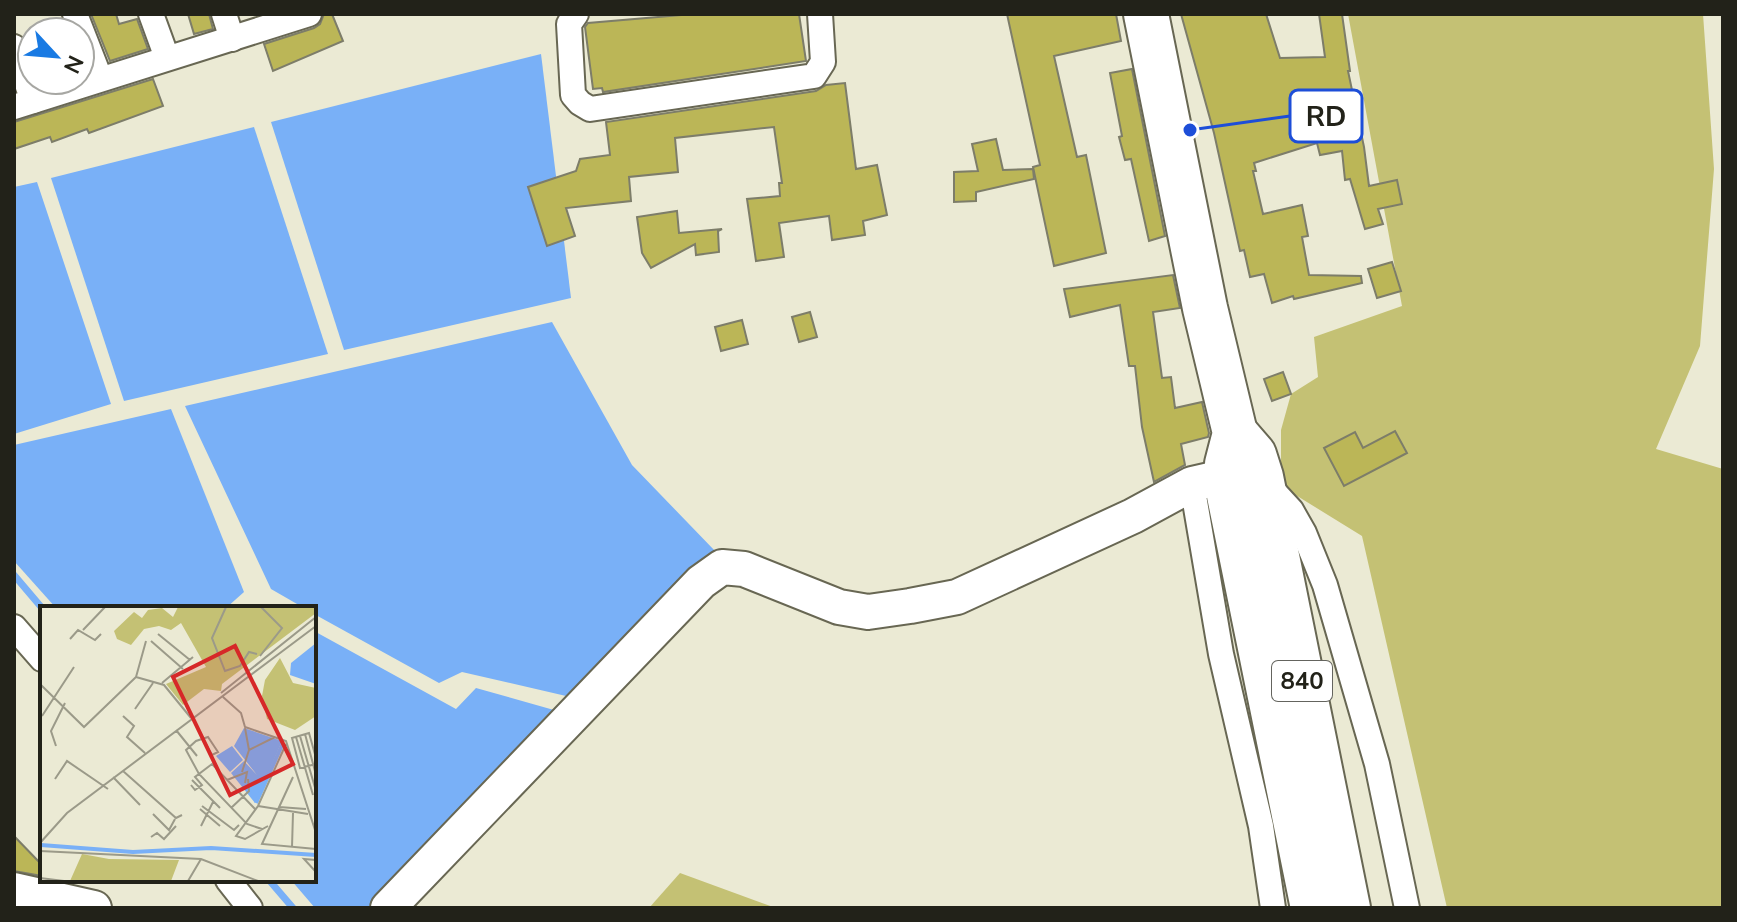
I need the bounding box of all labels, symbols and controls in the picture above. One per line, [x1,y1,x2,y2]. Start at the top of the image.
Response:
north arrow [16,16,96,96]
text: N [56,50,90,78]
callout: RD [1290,90,1362,142]
text: RD [1306,98,1346,136]
inset map [40,606,316,882]
road number: 840 [1272,661,1332,701]

